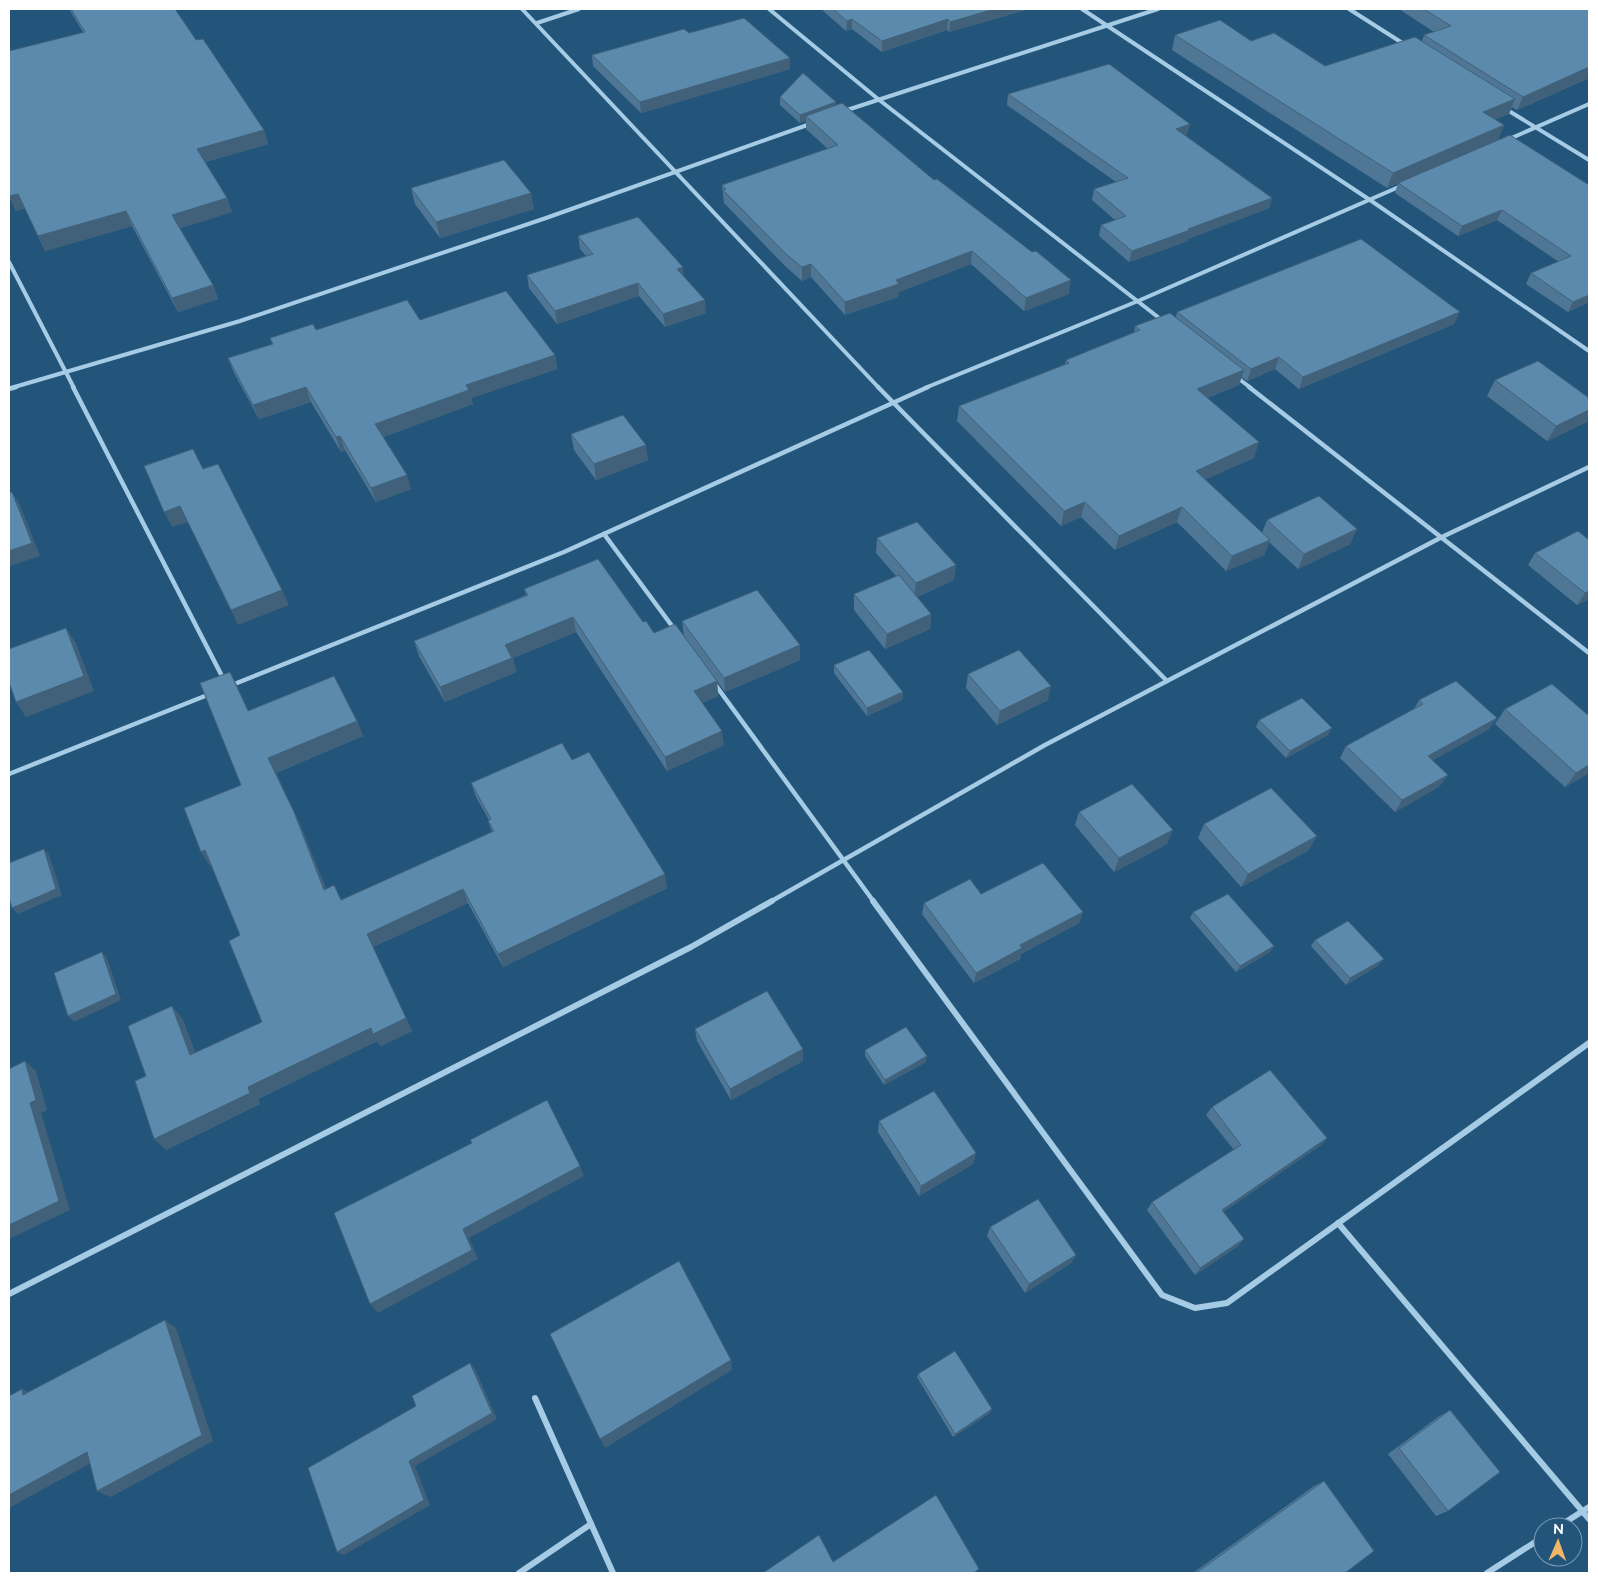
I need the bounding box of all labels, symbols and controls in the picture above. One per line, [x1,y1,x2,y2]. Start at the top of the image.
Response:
north arrow [1533,1517,1583,1567]
text: N [1553,1521,1564,1537]

